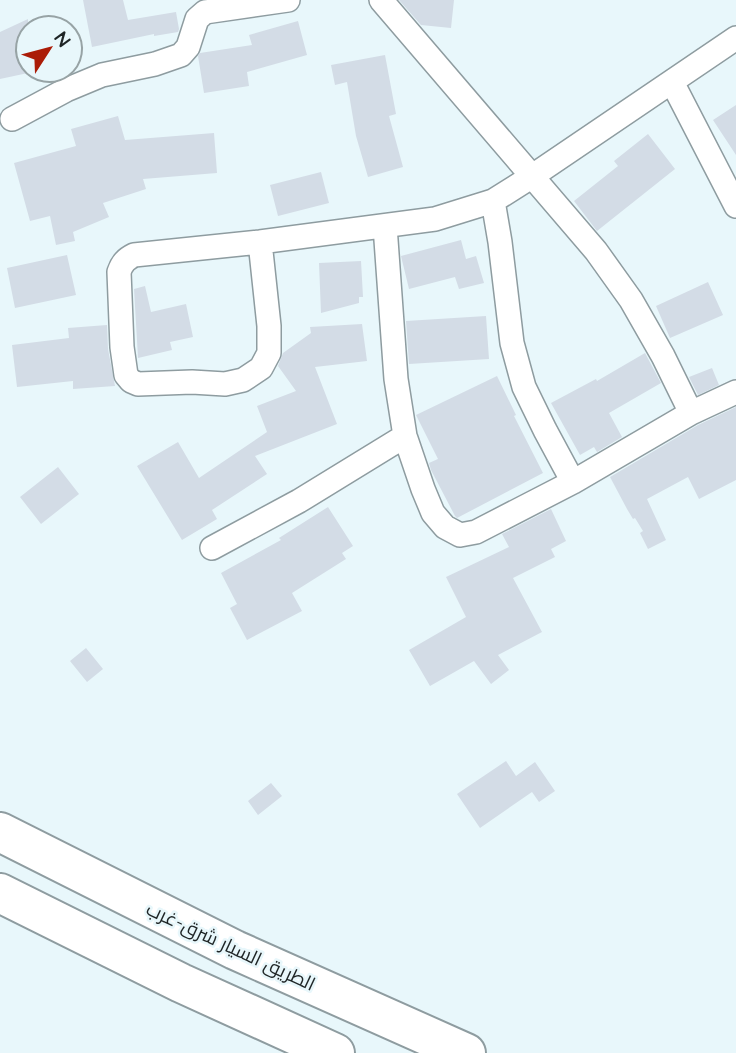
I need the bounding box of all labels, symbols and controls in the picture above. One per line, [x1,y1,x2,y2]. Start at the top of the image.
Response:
north arrow [14,14,84,84]
text: N [49,26,77,52]
street label: الطريق السيار شرق-غرب [142,896,319,997]

